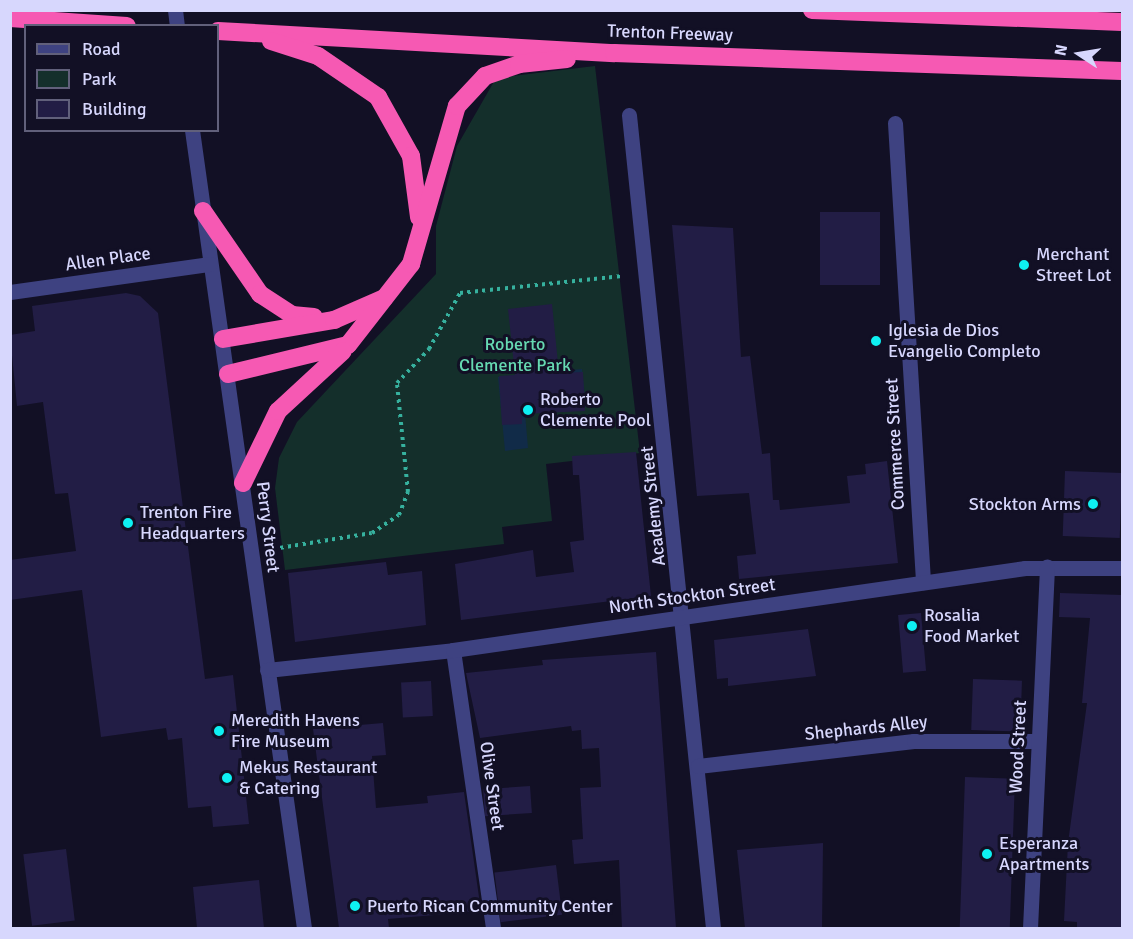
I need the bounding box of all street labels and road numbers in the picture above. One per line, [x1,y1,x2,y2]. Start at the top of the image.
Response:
street label: Trenton Freeway [607,20,733,46]
street label: Allen Place [64,242,152,276]
street label: Commerce Street [881,377,909,511]
street label: Academy Street [636,445,670,567]
street label: Perry Street [252,480,284,574]
street label: North Stockton Street [607,574,777,618]
street label: Wood Street [1005,700,1031,794]
street label: Shephards Alley [804,711,928,745]
street label: Olive Street [475,740,509,832]

